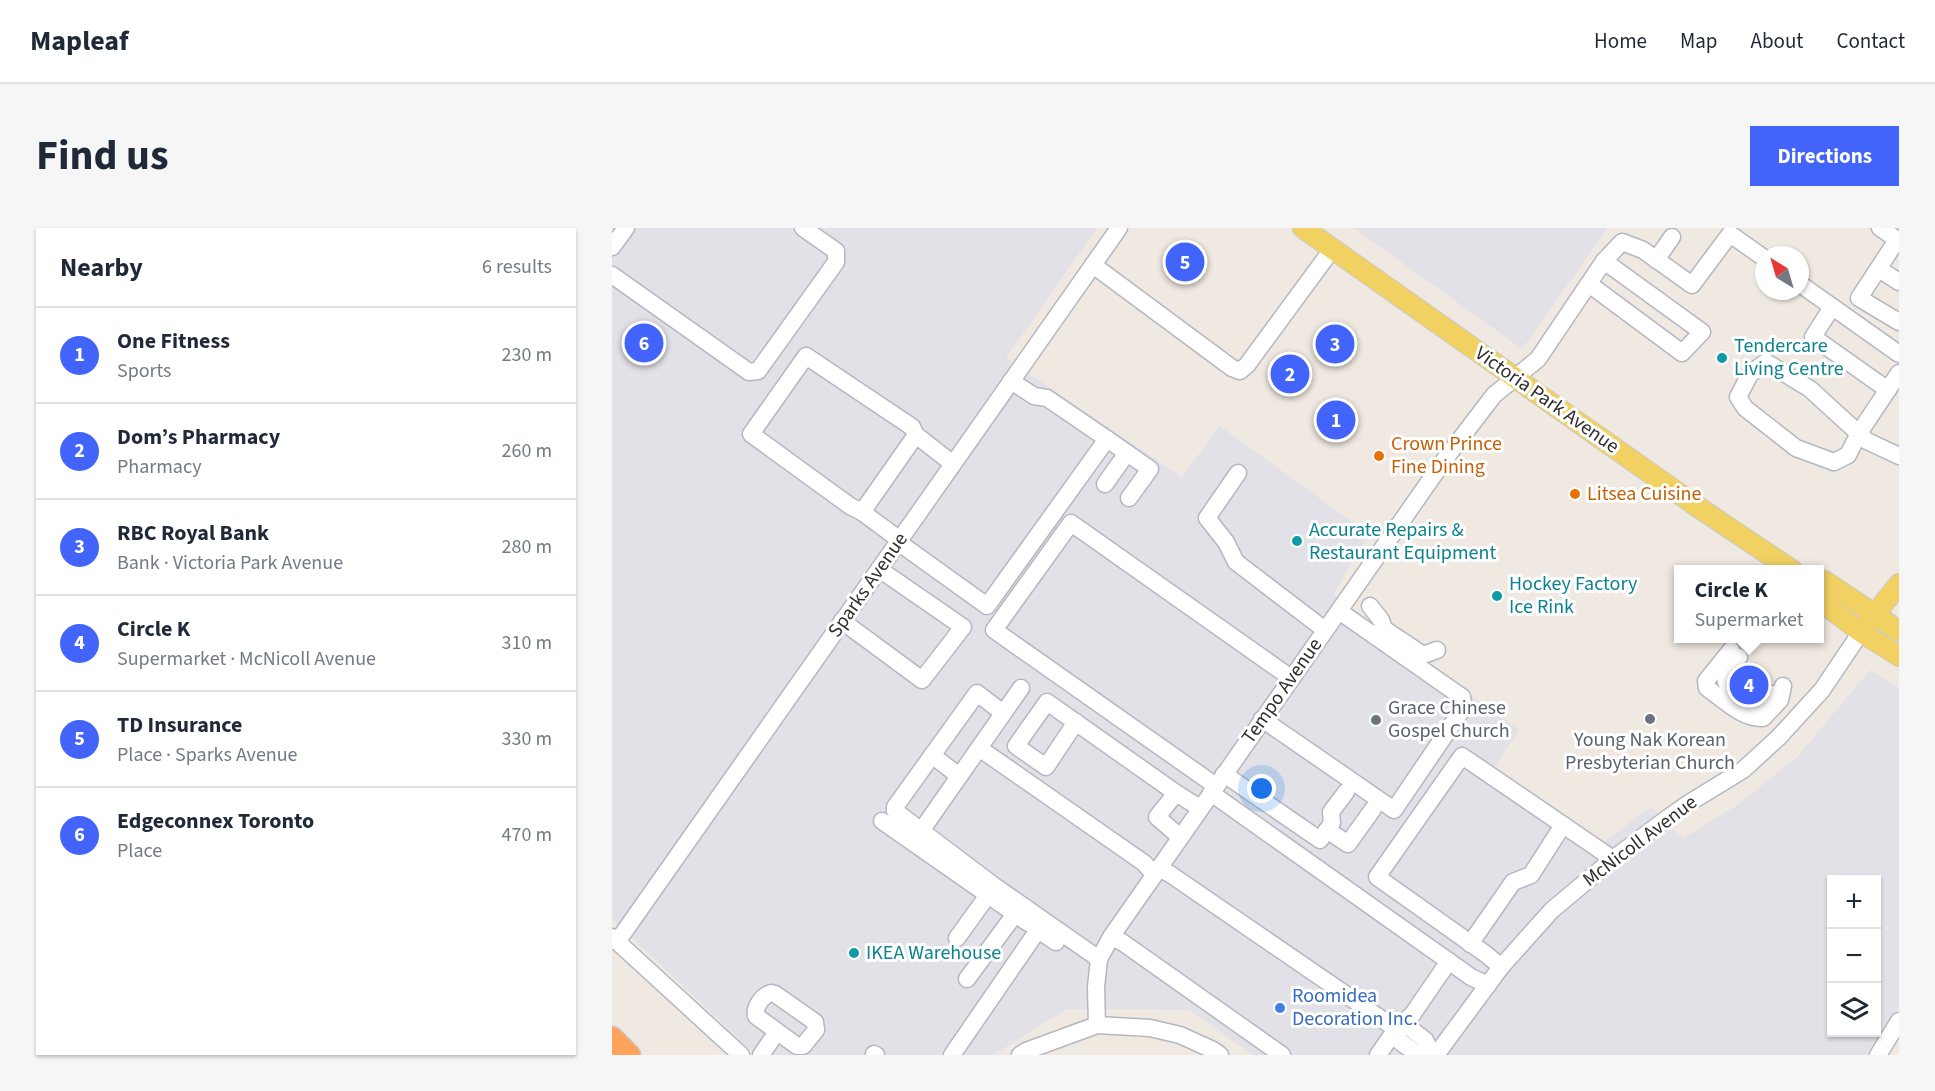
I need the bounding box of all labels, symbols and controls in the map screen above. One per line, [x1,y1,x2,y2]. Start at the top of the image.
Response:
text: Mapleaf [30,21,129,61]
text: Home [1594,26,1647,56]
text: Map [1680,26,1718,56]
text: About [1751,26,1803,56]
text: Contact [1836,26,1905,56]
text: Find us [36,126,169,186]
button: Directions [1750,126,1899,186]
pin: 5 [1166,240,1204,285]
north arrow [1755,246,1809,300]
text: Nearby [60,249,143,286]
text: 6 results [482,253,552,281]
pin: 6 [624,320,663,366]
pin: 3 [1316,322,1354,366]
text: One Fitness [117,325,230,357]
place label: Tendercare Living Centre [1734,332,1844,383]
street label: Victoria Park Avenue [1469,340,1625,460]
text: 1 [74,341,85,369]
text: 230 m [502,341,552,369]
marker: Tendercare Living Centre [1715,351,1729,365]
pin: 2 [1270,352,1310,396]
text: Sports [117,357,172,385]
pin: 1 [1316,398,1356,442]
text: Dom’s Pharmacy [117,421,280,453]
place label: Crown Prince Fine Dining [1391,430,1502,481]
text: 2 [74,437,85,465]
text: 260 m [502,437,552,465]
marker: Crown Prince Fine Dining [1372,449,1386,463]
text: Pharmacy [117,453,201,481]
place label: Litsea Cuisine [1587,480,1702,508]
marker: Litsea Cuisine [1568,487,1582,501]
place label: Accurate Repairs & Restaurant Equipment [1309,516,1496,567]
text: RBC Royal Bank [117,517,269,549]
street label: Sparks Avenue [821,527,915,643]
text: 3 [74,533,85,561]
text: 280 m [502,533,552,561]
marker: Accurate Repairs & Restaurant Equipment [1290,534,1304,548]
text: Bank · Victoria Park Avenue [117,549,343,577]
popup [1674,565,1824,643]
place label: Hockey Factory Ice Rink [1509,570,1638,621]
text: Circle K [1694,574,1768,606]
marker: Hockey Factory Ice Rink [1490,589,1504,603]
text: Supermarket [1694,606,1804,634]
text: Circle K [117,613,190,645]
text: 4 [74,629,85,657]
text: 310 m [502,629,552,657]
street label: Tempo Avenue [1235,632,1329,750]
text: Supermarket · McNicoll Avenue [117,645,376,673]
pin: 4 [1730,662,1768,708]
place label: Grace Chinese Gospel Church [1388,694,1510,745]
text: TD Insurance [117,709,242,741]
marker: Young Nak Korean Presbyterian Church [1643,712,1657,726]
marker: Grace Chinese Gospel Church [1369,713,1383,727]
text: 5 [74,725,85,753]
text: 330 m [502,725,552,753]
place label: Young Nak Korean Presbyterian Church [1565,726,1735,777]
text: Place · Sparks Avenue [117,741,298,769]
your location [1247,774,1276,803]
street label: McNicoll Avenue [1577,789,1703,893]
text: Edgeconnex Toronto [117,805,314,837]
text: 6 [74,821,85,849]
text: 470 m [502,821,552,849]
text: Place [117,837,162,865]
map controls [1827,875,1881,1037]
button: + [1827,875,1881,929]
button: − [1827,929,1881,983]
place label: IKEA Warehouse [866,939,1001,967]
marker: IKEA Warehouse [847,946,861,960]
place label: Roomidea Decoration Inc. [1292,982,1418,1033]
button: layers [1827,983,1881,1037]
marker: Roomidea Decoration Inc. [1273,1001,1287,1015]

